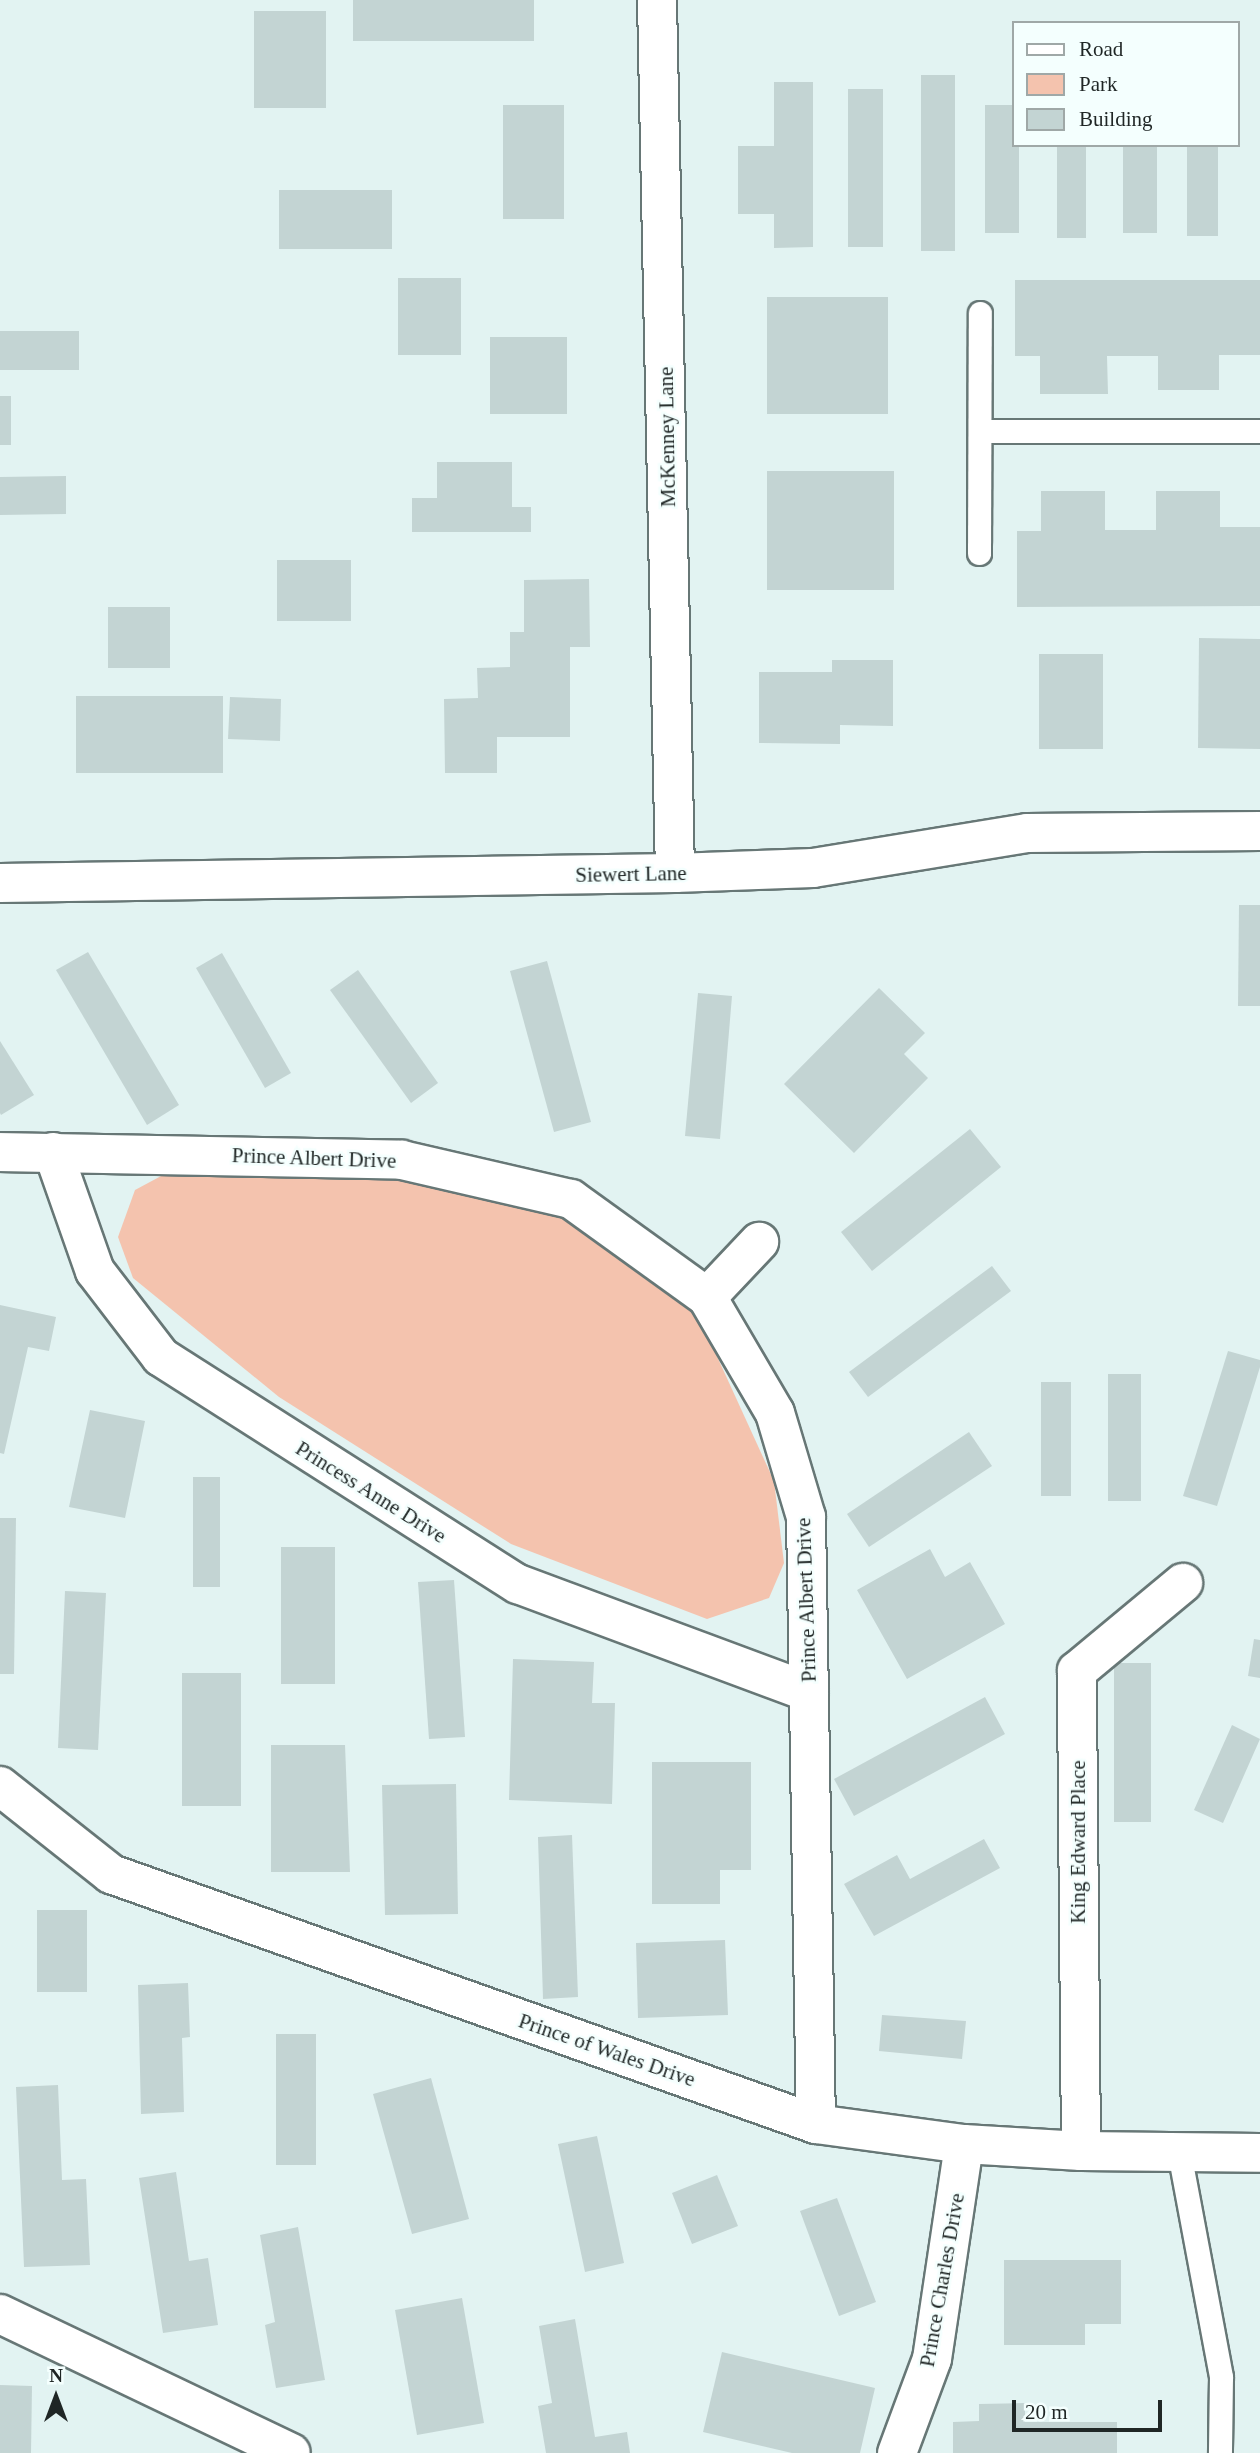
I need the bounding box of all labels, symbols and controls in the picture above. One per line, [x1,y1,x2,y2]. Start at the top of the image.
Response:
legend [1012,21,1239,147]
text: Road [1079,37,1123,61]
text: Park [1079,72,1118,96]
text: Building [1079,107,1153,131]
street label: McKenney Lane [653,367,681,507]
street label: Siewert Lane [575,860,687,888]
street label: Prince Albert Drive [231,1143,397,1173]
street label: Princess Anne Drive [291,1435,451,1549]
street label: Prince Albert Drive [791,1517,821,1683]
street label: King Edward Place [1065,1760,1091,1924]
street label: Prince of Wales Drive [515,2008,699,2092]
street label: Prince Charles Drive [914,2191,970,2369]
north arrow [21,2362,91,2432]
text: N [49,2365,63,2386]
scale bar [1015,2386,1166,2430]
text: 20 m [1025,2400,1068,2424]

